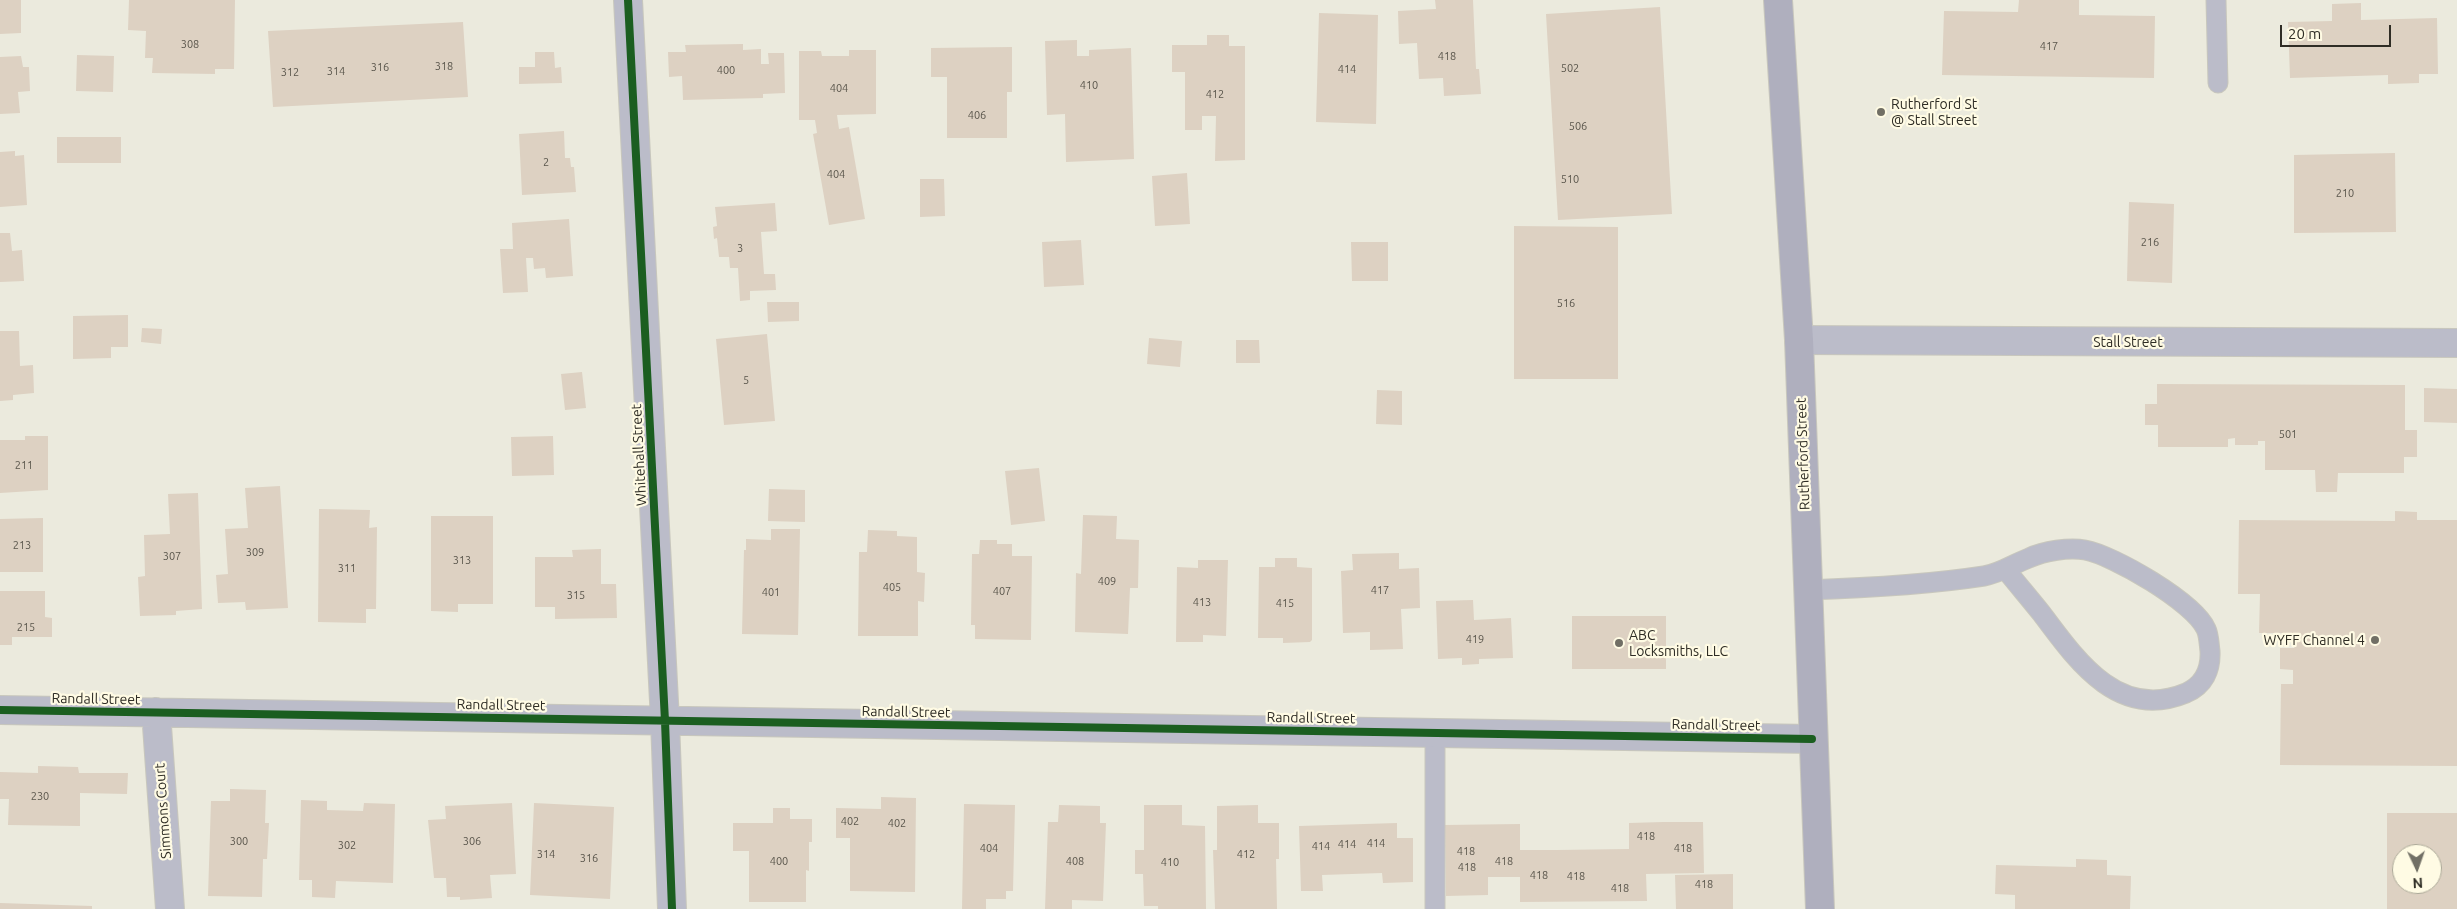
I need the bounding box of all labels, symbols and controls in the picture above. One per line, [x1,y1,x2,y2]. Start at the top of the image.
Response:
scale bar [2282,15,2393,47]
text: 20 m [2288,25,2321,42]
house number: 308 [181,37,199,51]
house number: 417 [2040,39,2058,53]
house number: 418 [1438,49,1456,63]
house number: 318 [435,59,453,73]
house number: 316 [371,60,389,74]
house number: 502 [1561,61,1579,75]
house number: 414 [1338,62,1356,76]
house number: 400 [717,63,735,77]
house number: 314 [327,64,345,78]
house number: 312 [281,65,299,79]
house number: 410 [1080,78,1098,92]
house number: 404 [830,81,848,95]
house number: 412 [1206,87,1224,101]
place label: Rutherford St @ Stall Street [1891,96,1977,128]
marker: Rutherford St @ Stall Street [1875,106,1887,118]
house number: 406 [968,108,986,122]
house number: 506 [1569,119,1587,133]
house number: 2 [543,155,549,169]
house number: 404 [827,167,845,181]
house number: 510 [1561,172,1579,186]
house number: 210 [2336,186,2354,200]
house number: 216 [2141,235,2159,249]
house number: 3 [737,241,743,255]
house number: 516 [1557,296,1575,310]
street label: Stall Street [2093,334,2163,350]
house number: 5 [743,373,749,387]
street label: Rutherford Street [1793,397,1813,511]
street label: Whitehall Street [628,403,650,507]
house number: 501 [2279,427,2297,441]
house number: 211 [15,458,33,472]
house number: 213 [13,538,31,552]
house number: 309 [246,545,264,559]
house number: 307 [163,549,181,563]
house number: 313 [453,553,471,567]
house number: 311 [338,561,356,575]
house number: 409 [1098,574,1116,588]
house number: 405 [883,580,901,594]
house number: 417 [1371,583,1389,597]
house number: 407 [993,584,1011,598]
house number: 401 [762,585,780,599]
house number: 315 [567,588,585,602]
house number: 413 [1193,595,1211,609]
house number: 415 [1276,596,1294,610]
house number: 215 [17,620,35,634]
place label: ABC Locksmiths, LLC [1629,627,1728,660]
house number: 419 [1466,632,1484,646]
place label: WYFF Channel 4 [2263,632,2365,648]
marker: WYFF Channel 4 [2369,634,2381,646]
marker: ABC Locksmiths, LLC [1613,637,1625,649]
street label: Randall Street [51,690,141,708]
street label: Randall Street [456,696,546,714]
street label: Randall Street [861,703,951,721]
street label: Randall Street [1266,709,1356,727]
street label: Randall Street [1671,716,1761,734]
street label: Simmons Court [151,763,175,859]
house number: 230 [31,789,49,803]
house number: 402 [841,814,859,828]
house number: 402 [888,816,906,830]
house number: 418 [1637,829,1655,843]
house number: 300 [230,834,248,848]
house number: 306 [463,834,481,848]
house number: 414 [1367,836,1385,850]
house number: 414 [1338,837,1356,851]
house number: 302 [338,838,356,852]
house number: 414 [1312,839,1330,853]
house number: 404 [980,841,998,855]
house number: 418 [1674,841,1692,855]
house number: 418 [1457,844,1475,858]
north arrow [2392,844,2442,894]
house number: 314 [537,847,555,861]
house number: 412 [1237,847,1255,861]
house number: 316 [580,851,598,865]
house number: 400 [770,854,788,868]
house number: 408 [1066,854,1084,868]
house number: 418 [1495,854,1513,868]
house number: 410 [1161,855,1179,869]
house number: 418 [1458,860,1476,874]
house number: 418 [1530,868,1548,882]
house number: 418 [1567,869,1585,883]
text: N [2412,875,2423,891]
house number: 418 [1695,877,1713,891]
house number: 418 [1611,881,1629,895]

